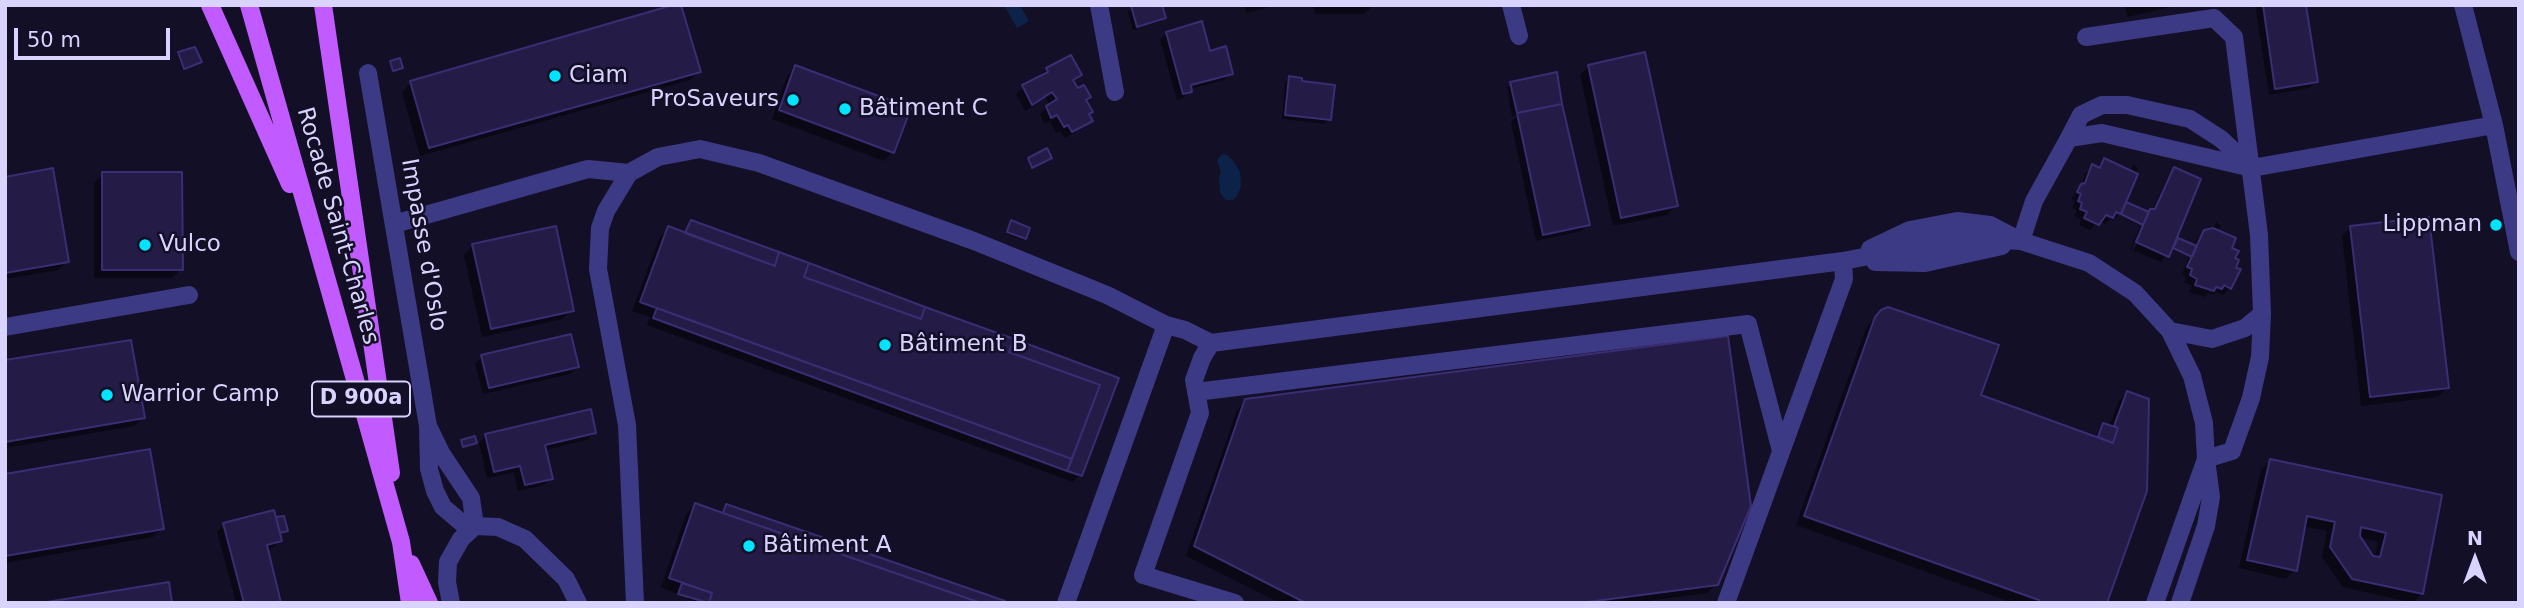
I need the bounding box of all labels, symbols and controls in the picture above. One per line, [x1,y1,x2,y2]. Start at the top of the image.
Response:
scale bar [18,14,173,58]
text: 50 m [27,28,81,52]
place label: Ciam [569,62,628,90]
marker: Ciam [547,68,563,84]
place label: ProSaveurs [650,86,779,114]
marker: ProSaveurs [785,92,801,108]
place label: Bâtiment C [859,95,988,123]
marker: Bâtiment C [837,101,853,117]
street label: Rocade Saint-Charles [290,104,384,348]
street label: Impasse d'Oslo [394,157,452,333]
place label: Lippman [2383,211,2482,239]
marker: Lippman [2488,217,2504,233]
place label: Vulco [159,231,221,259]
marker: Vulco [137,237,153,253]
place label: Bâtiment B [899,331,1028,359]
marker: Bâtiment B [877,337,893,353]
place label: Warrior Camp [121,381,279,409]
road number: D 900a [312,382,410,416]
marker: Warrior Camp [99,387,115,403]
north arrow [2440,524,2510,594]
text: N [2467,527,2483,549]
place label: Bâtiment A [763,532,891,560]
marker: Bâtiment A [741,538,757,554]

